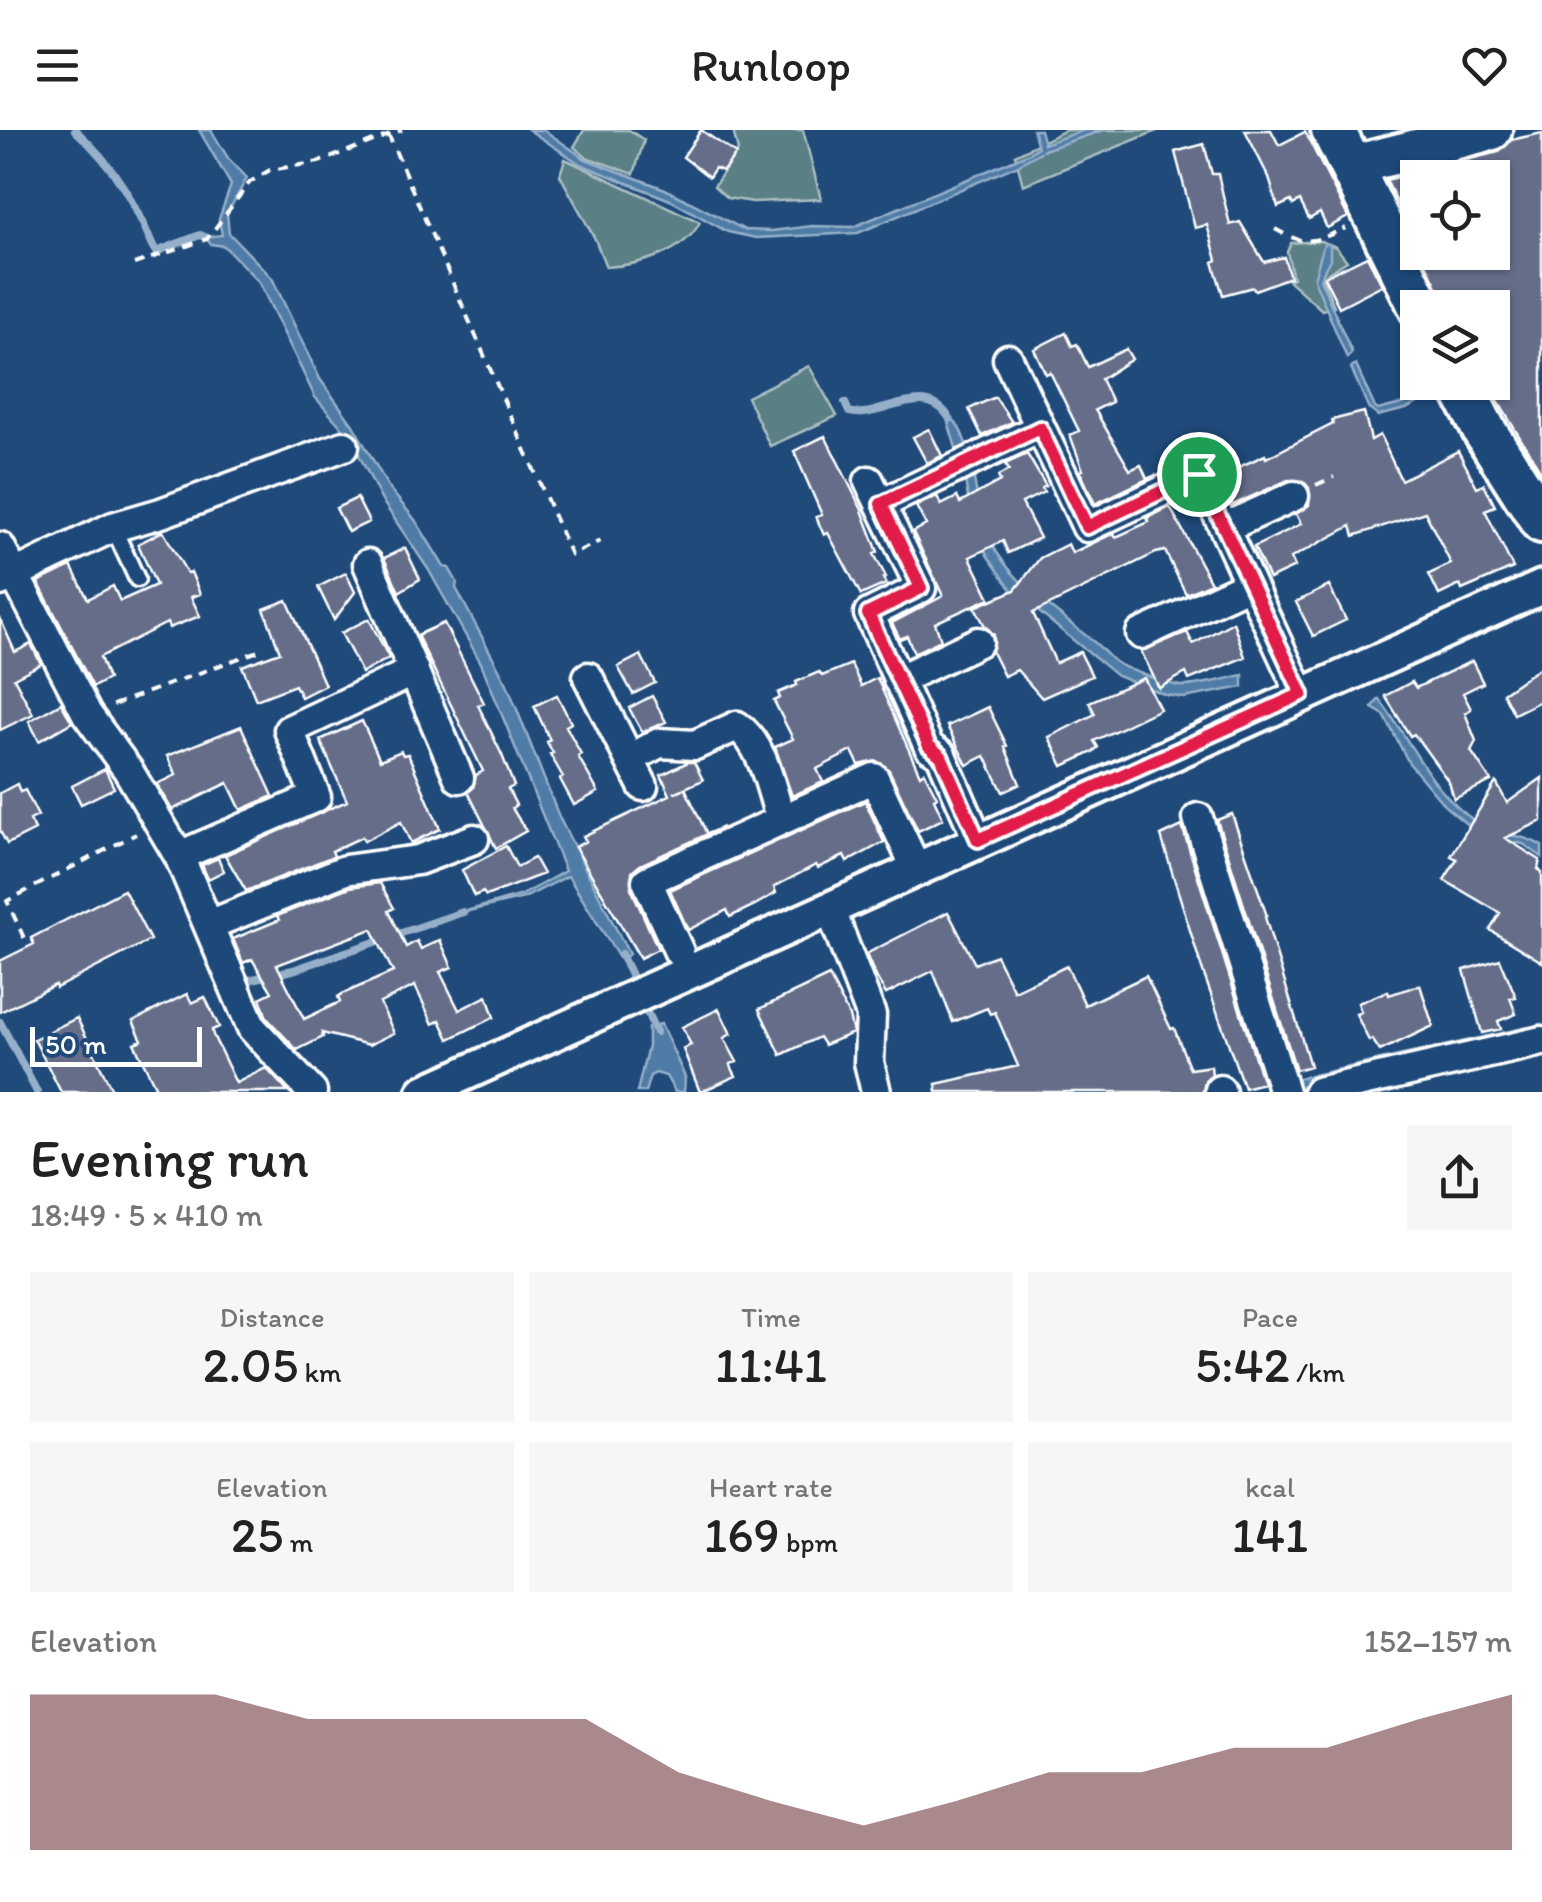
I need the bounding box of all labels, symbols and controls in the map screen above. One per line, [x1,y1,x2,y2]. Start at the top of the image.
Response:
icon: menu [30,38,85,93]
text: Runloop [691,38,851,92]
icon: heart [1457,38,1512,93]
map controls [1400,160,1510,400]
button: locate [1400,160,1510,270]
button: layers [1400,290,1510,400]
pin [1157,432,1242,517]
icon: arrive [1172,447,1227,502]
scale bar [30,1022,202,1066]
text: 50 m [45,1027,107,1061]
text: Evening run [30,1125,309,1191]
button: share [1407,1125,1512,1230]
text: 18:49 · 5 × 410 m [30,1196,263,1234]
text: Distance [220,1300,324,1334]
text: Time [741,1300,801,1334]
text: Pace [1242,1300,1298,1334]
text: 2.05 [203,1334,298,1395]
text: 11:41 [715,1334,827,1395]
text: 5:42 [1195,1334,1290,1395]
text: km [298,1355,341,1389]
text: /km [1290,1355,1345,1389]
text: Elevation [216,1470,328,1504]
text: Heart rate [709,1470,833,1504]
text: kcal [1245,1470,1295,1504]
text: 25 [231,1504,283,1565]
text: 169 [704,1504,780,1565]
text: 141 [1232,1504,1308,1565]
text: m [283,1525,313,1559]
text: bpm [780,1525,838,1559]
text: Elevation [30,1622,157,1660]
text: 152–157 m [1364,1622,1512,1660]

